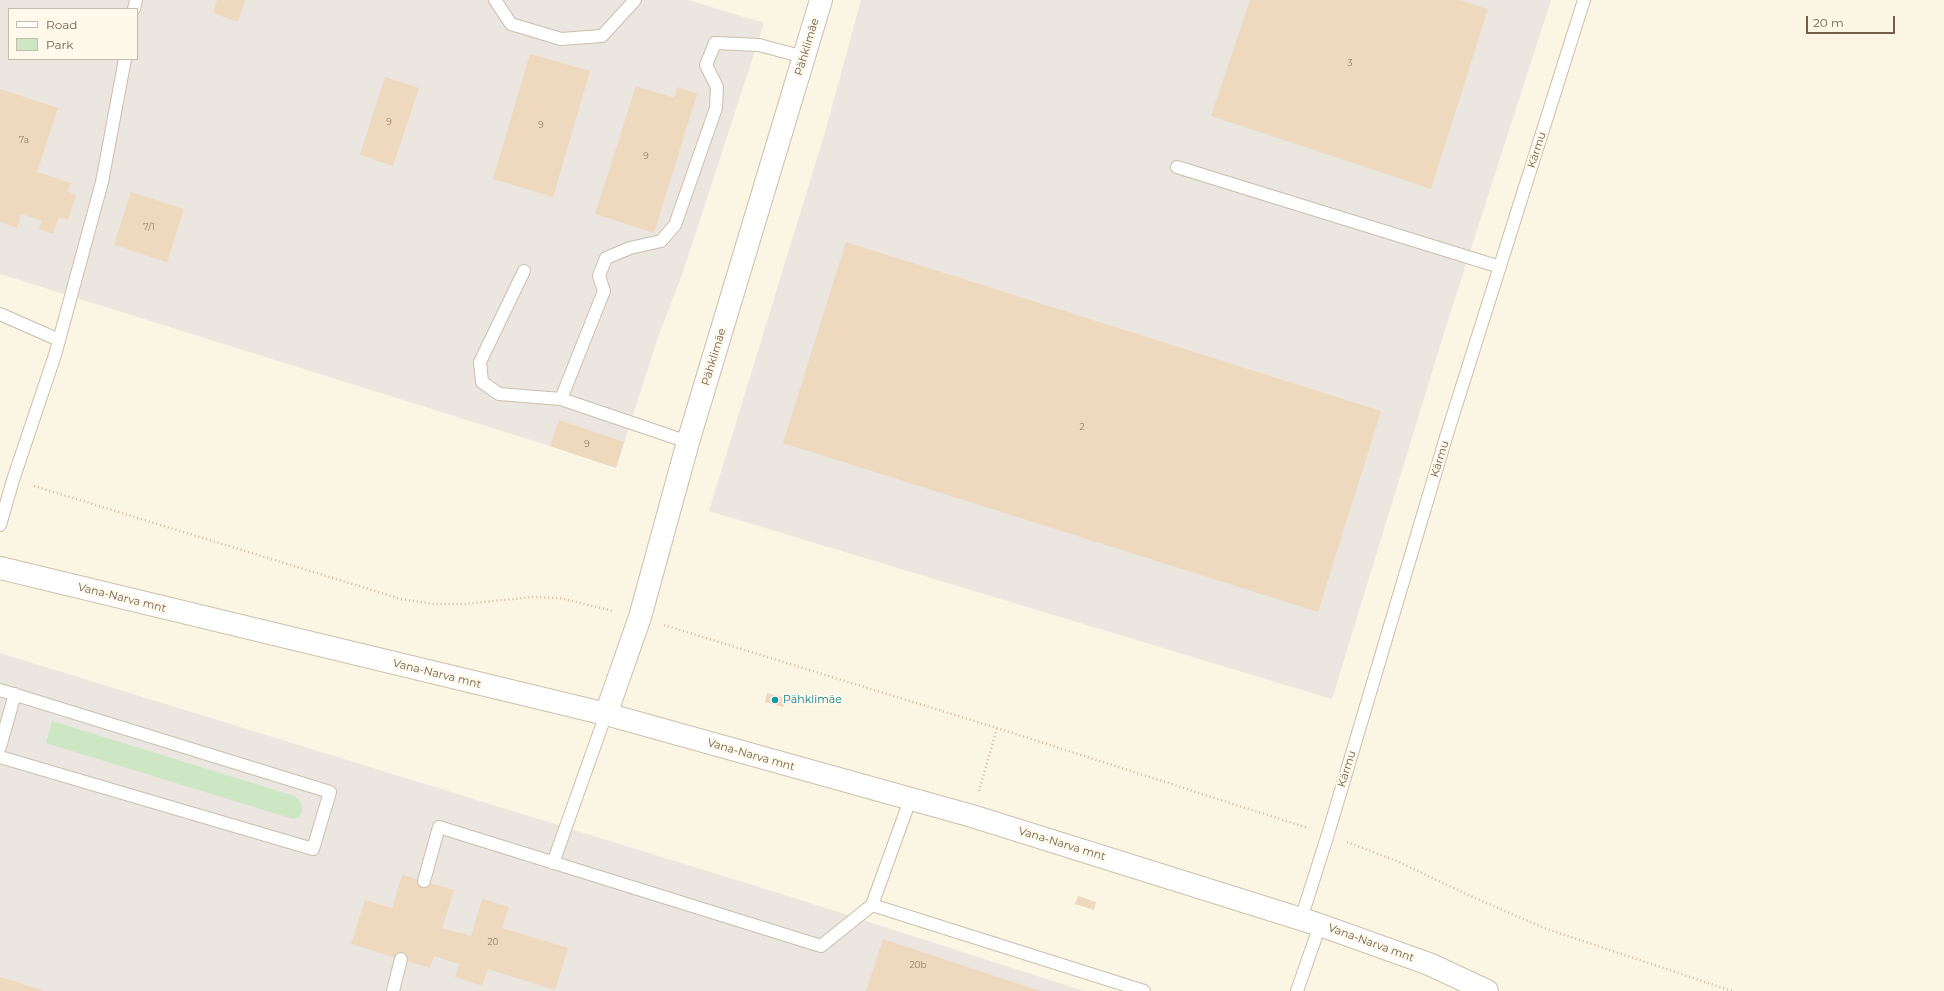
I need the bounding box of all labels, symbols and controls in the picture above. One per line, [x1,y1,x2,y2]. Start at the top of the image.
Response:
legend [8,8,138,60]
scale bar [1808,8,1897,34]
text: 20 m [1813,15,1844,30]
text: Road [46,17,77,32]
street label: Pähklimäe [792,17,822,77]
text: Park [46,37,73,52]
house number: 3 [1347,58,1353,68]
house number: 9 [386,117,392,127]
house number: 9 [538,120,544,130]
street label: Kärmu [1525,130,1549,170]
house number: 7a [19,135,29,145]
house number: 9 [643,151,649,161]
house number: 7/1 [143,222,155,232]
street label: Pähklimäe [699,327,729,387]
house number: 2 [1079,422,1085,432]
house number: 9 [584,439,590,449]
street label: Kärmu [1428,439,1452,479]
street label: Vana-Narva mnt [77,581,167,615]
street label: Vana-Narva mnt [392,657,482,691]
place label: Pähklimäe [783,693,842,707]
marker: Pähklimäe [770,695,780,705]
street label: Vana-Narva mnt [706,736,796,774]
street label: Kärmu [1335,749,1359,789]
street label: Vana-Narva mnt [1017,824,1107,864]
street label: Vana-Narva mnt [1326,921,1416,965]
house number: 20 [487,937,499,947]
house number: 20b [909,960,927,970]

